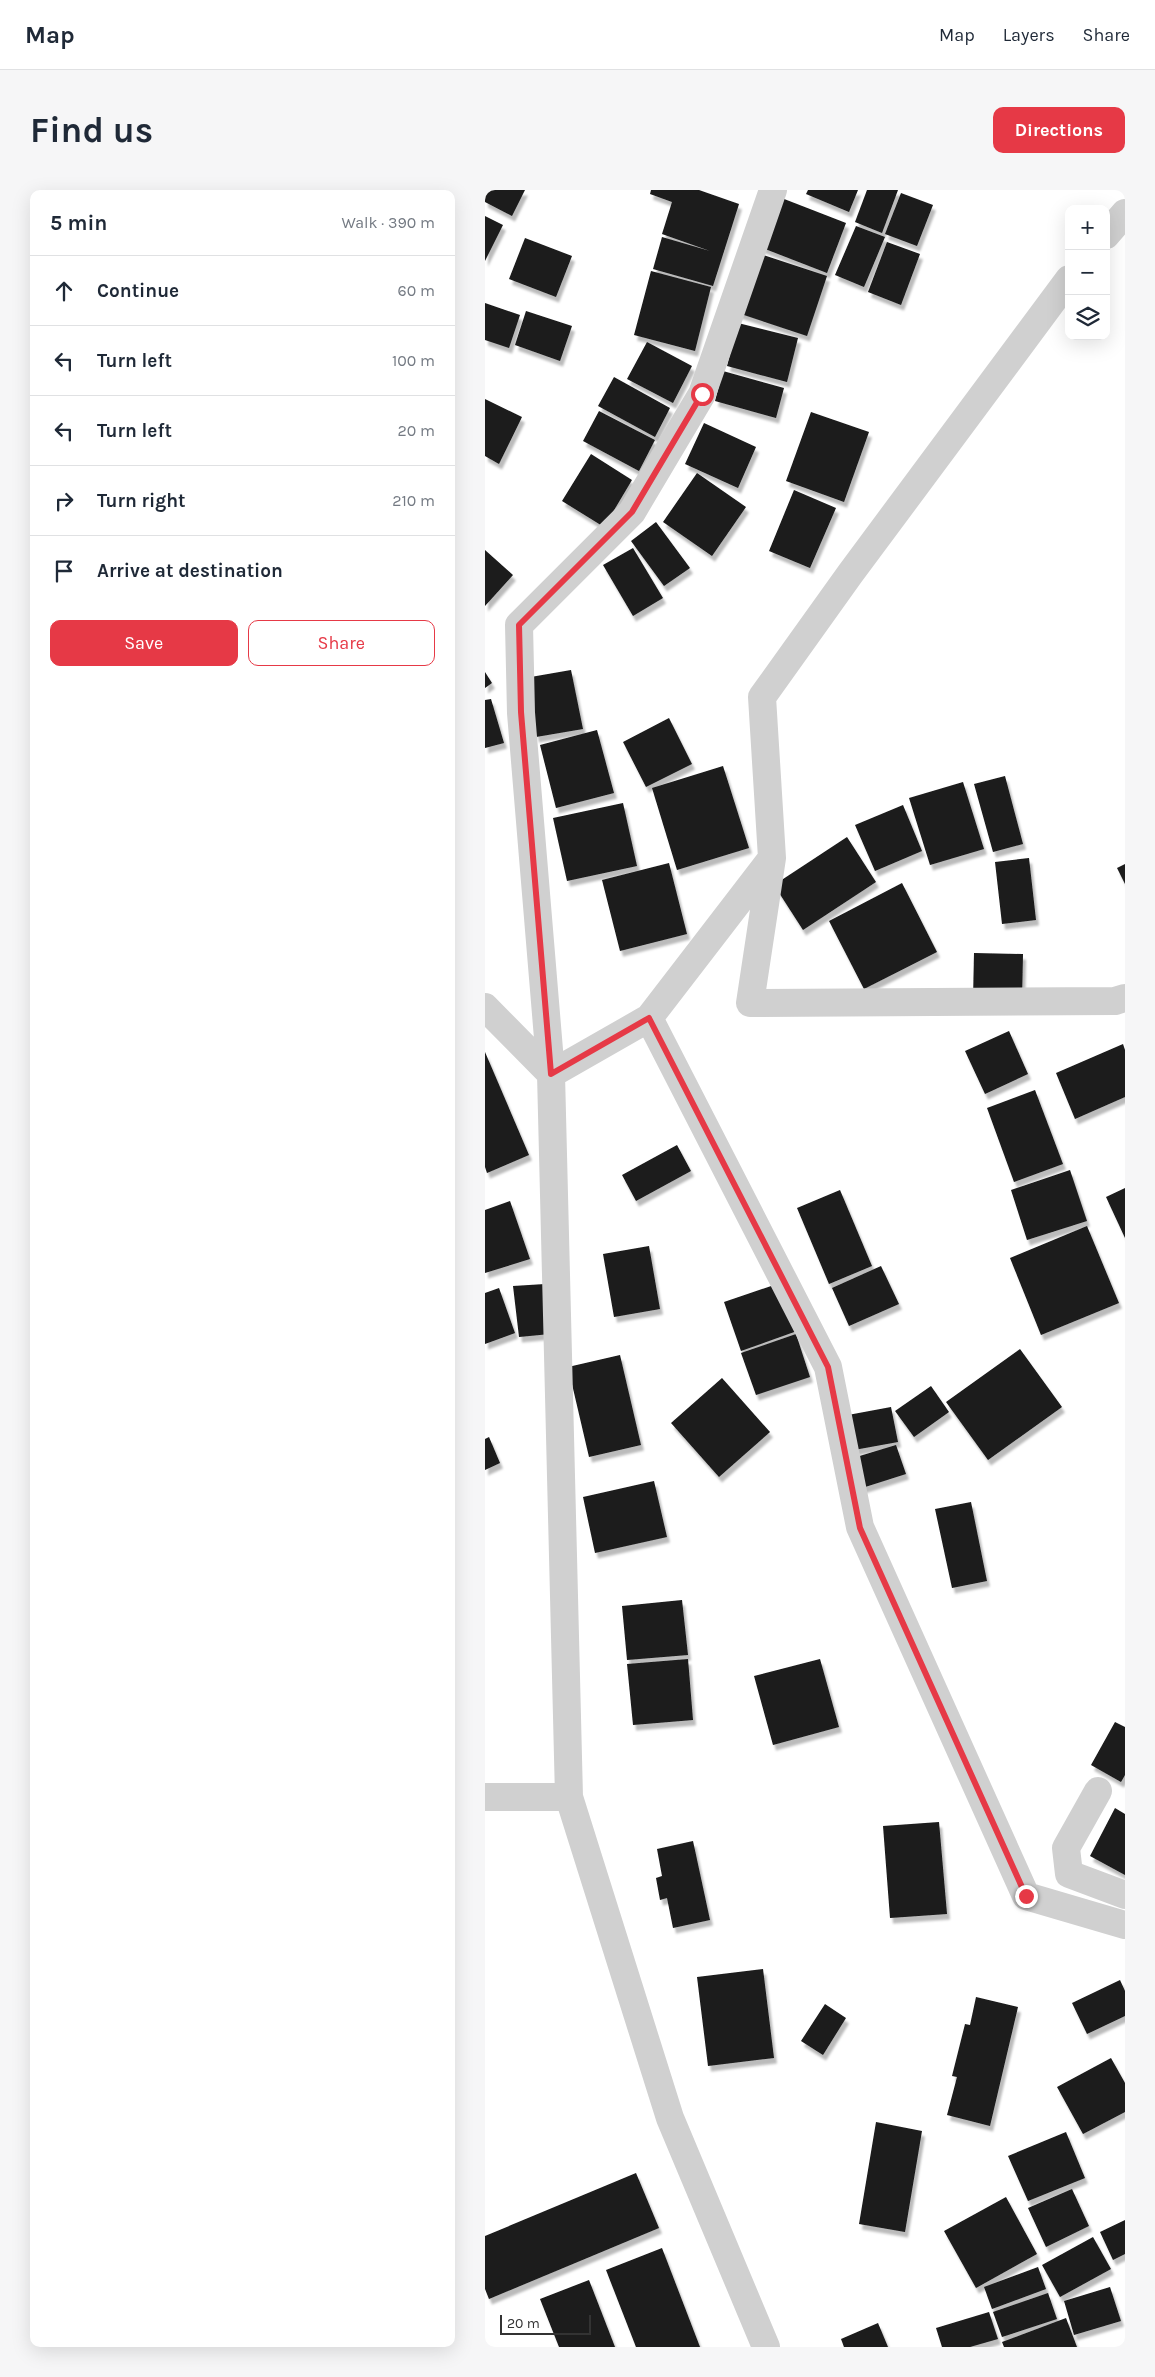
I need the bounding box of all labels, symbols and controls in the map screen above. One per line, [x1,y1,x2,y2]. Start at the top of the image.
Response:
text: Map [25,21,75,49]
text: Map [939,24,975,46]
text: Layers [1003,24,1055,46]
text: Share [1083,24,1130,46]
button: Directions [993,107,1125,153]
text: Find us [30,110,153,151]
map controls [1065,205,1110,340]
button: + [1065,205,1110,250]
text: 5 min [50,211,107,235]
text: Walk · 390 m [341,213,435,232]
button: − [1065,250,1110,295]
icon: ahead [50,277,78,305]
text: Continue [97,280,179,302]
text: 60 m [398,281,435,300]
button: layers [1065,295,1110,340]
icon: left [50,347,78,375]
text: Turn left [97,350,172,372]
text: 100 m [392,351,435,370]
route start [691,383,714,406]
icon: left [50,417,78,445]
text: Turn left [97,420,172,442]
text: 20 m [397,421,435,440]
icon: right [50,487,78,515]
text: Turn right [97,490,186,512]
text: 210 m [392,491,435,510]
icon: arrive [50,557,78,585]
text: Arrive at destination [97,560,283,582]
button: Save [50,620,238,666]
button: Share [248,620,435,666]
route end [1015,1885,1038,1908]
scale bar [500,2312,591,2335]
text: 20 m [507,2315,540,2332]

